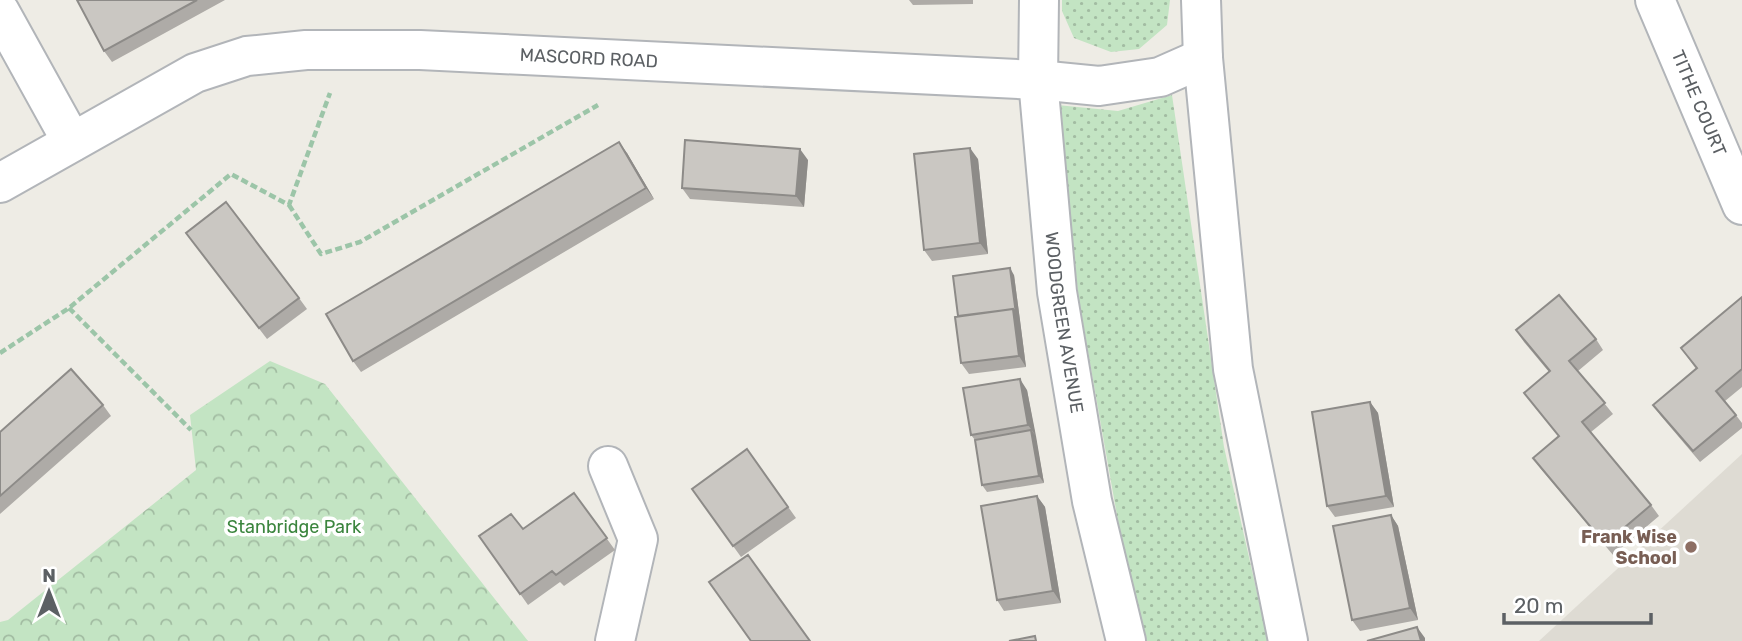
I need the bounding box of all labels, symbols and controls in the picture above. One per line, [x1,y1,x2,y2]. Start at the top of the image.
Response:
street label: MASCORD ROAD [519,44,659,73]
street label: TITHE COURT [1667,47,1731,159]
street label: WOODGREEN AVENUE [1041,231,1088,415]
park label: Stanbridge Park [227,516,362,538]
place label: Frank Wise School [1581,526,1677,569]
marker: Frank Wise School [1683,539,1699,555]
north arrow [14,557,84,627]
text: N [42,564,56,587]
scale bar [1504,582,1651,626]
text: 20 m [1514,593,1563,618]

